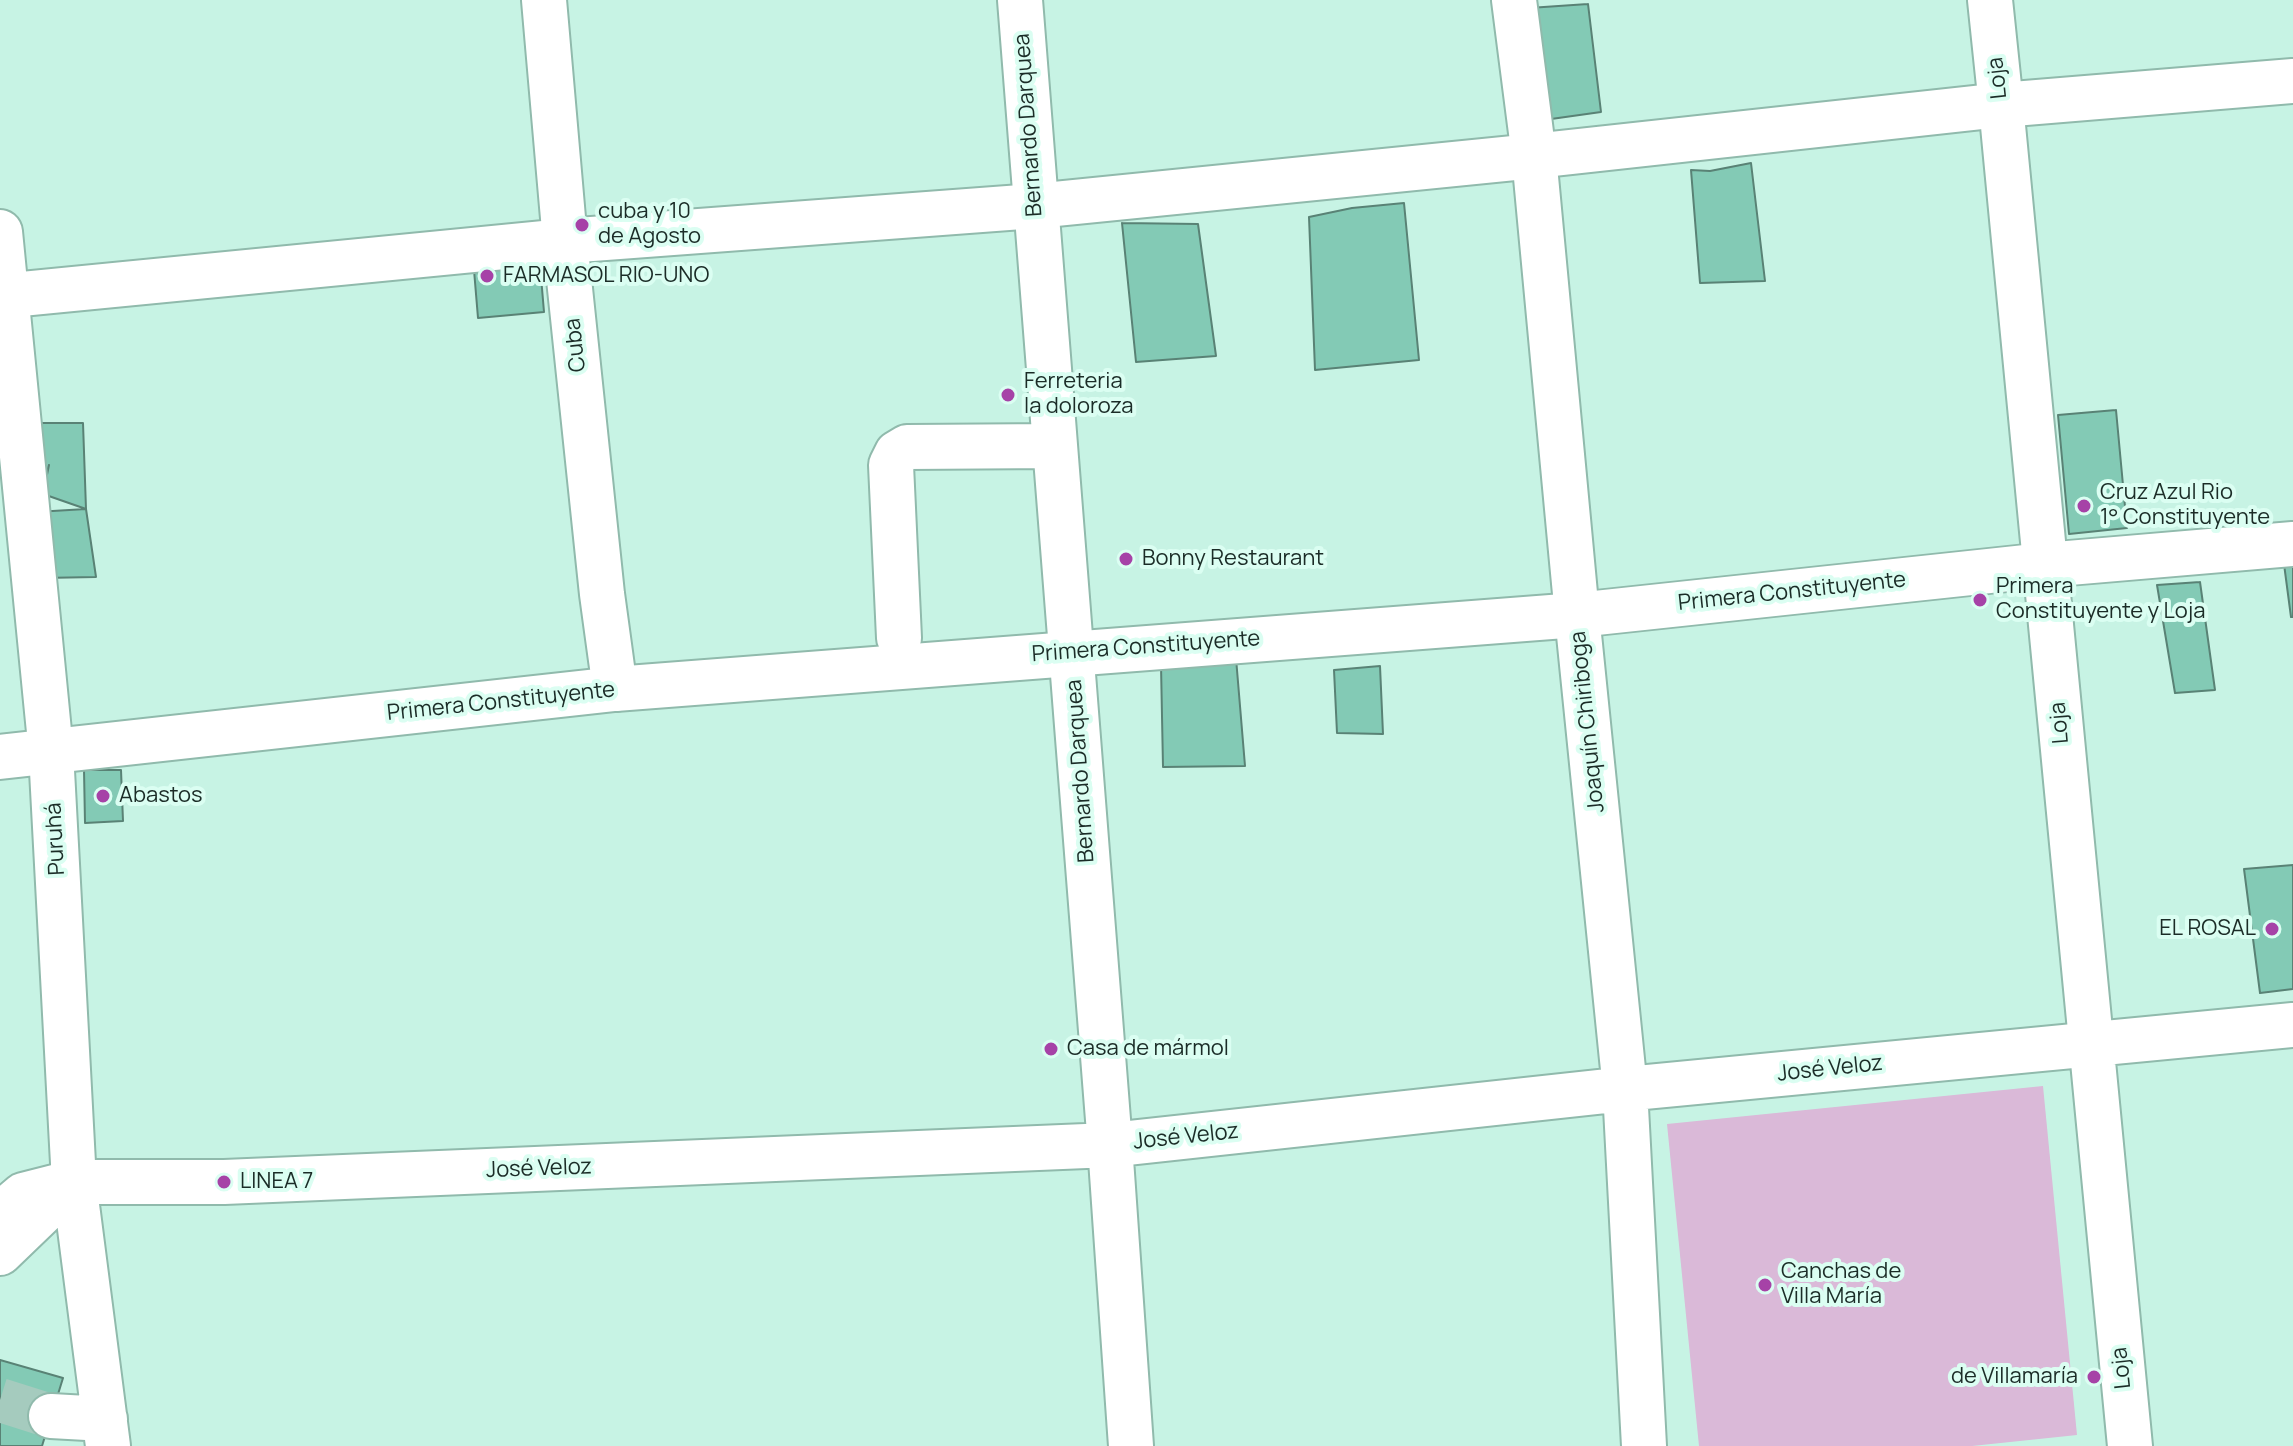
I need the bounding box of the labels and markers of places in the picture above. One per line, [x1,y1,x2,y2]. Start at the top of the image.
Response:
place label: cuba y 10 de Agosto [598,199,701,250]
marker: cuba y 10 de Agosto [573,216,591,234]
place label: FARMASOL RIO-UNO [503,263,709,289]
marker: FARMASOL RIO-UNO [478,267,496,285]
place label: Ferreteria la doloroza [1024,369,1133,420]
marker: Ferreteria la doloroza [999,386,1017,404]
place label: Cruz Azul Rio 1° Constituyente [2100,480,2270,532]
marker: Cruz Azul Rio 1° Constituyente [2075,497,2093,515]
place label: Bonny Restaurant [1142,546,1324,572]
marker: Bonny Restaurant [1117,550,1135,568]
place label: Primera Constituyente y Loja [1996,574,2206,626]
marker: Primera Constituyente y Loja [1971,591,1989,609]
place label: Abastos [119,783,203,809]
marker: Abastos [94,787,112,805]
place label: EL ROSAL [2159,916,2256,942]
marker: EL ROSAL [2263,920,2281,938]
place label: Casa de mármol [1067,1036,1229,1062]
marker: Casa de mármol [1042,1040,1060,1058]
place label: LINEA 7 [240,1169,313,1195]
marker: LINEA 7 [215,1173,233,1191]
place label: Canchas de Villa María [1781,1259,1901,1310]
marker: Canchas de Villa María [1756,1276,1774,1294]
place label: de Villamaría [1951,1364,2078,1390]
marker: de Villamaría [2085,1368,2103,1386]

